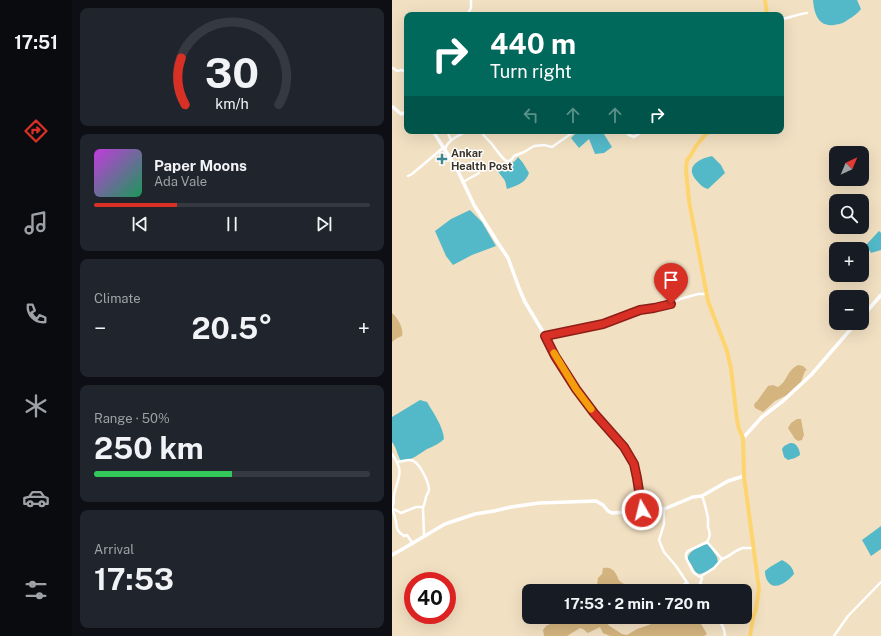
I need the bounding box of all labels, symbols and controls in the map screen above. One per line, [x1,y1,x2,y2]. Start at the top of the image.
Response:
text: 440 m [490,27,576,60]
icon: right [424,28,476,80]
text: 17:51 [14,32,58,53]
text: 30 [205,48,259,97]
text: Turn right [490,61,572,82]
text: km/h [215,94,249,111]
icon: left [520,104,542,126]
icon: ahead [562,104,584,126]
icon: ahead [604,104,626,126]
icon: right [646,104,668,126]
icon: directions [22,117,50,145]
north arrow [829,146,869,186]
map controls [829,146,869,330]
place label: Ankar Health Post [451,147,513,172]
marker: Ankar Health Post [436,153,448,165]
text: Paper Moons [154,157,247,174]
text: Ada Vale [154,174,207,189]
button: search [829,194,869,234]
icon: music [22,209,50,237]
icon: previous [129,213,151,235]
icon: pause [221,213,243,235]
icon: next [313,213,335,235]
button: + [829,242,869,282]
pin [654,263,688,304]
icon: arrive [660,269,682,291]
button: − [829,290,869,330]
text: Climate [94,291,141,306]
icon: phone [22,300,50,328]
text: 20.5° [192,310,272,346]
text: − [94,315,106,341]
text: + [358,315,370,341]
icon: climate [22,392,50,420]
text: Range · 50% [94,411,170,426]
text: 250 km [94,430,204,466]
icon: car [22,484,50,512]
position arrow [621,489,663,531]
text: Arrival [94,542,134,557]
text: 17:53 [94,561,174,597]
speed limit sign: 40 [404,572,456,624]
icon: filters [22,576,50,604]
text: 17:53 · 2 min · 720 m [564,595,710,612]

